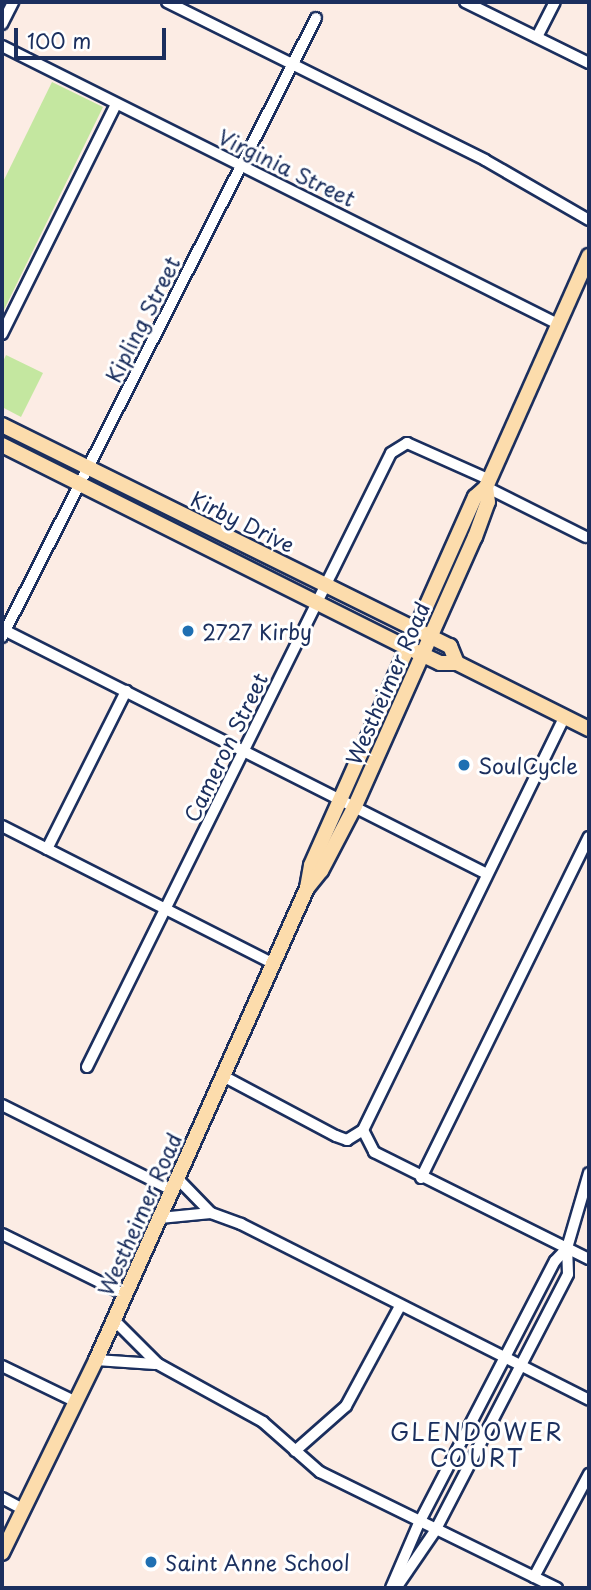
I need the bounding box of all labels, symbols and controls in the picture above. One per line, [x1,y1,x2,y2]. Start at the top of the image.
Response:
scale bar [18,14,170,58]
text: 100 m [27,24,91,56]
street label: Virginia Street [215,123,359,211]
street label: Kipling Street [100,252,184,386]
street label: Kirby Drive [186,485,300,557]
street label: Westheimer Road [340,597,434,769]
place label: 2727 Kirby [202,618,313,644]
marker: 2727 Kirby [180,623,196,639]
street label: Cameron Street [178,669,272,825]
place label: SoulCycle [478,752,578,778]
marker: SoulCycle [456,757,472,773]
street label: Westheimer Road [92,1128,186,1300]
district label: GLENDOWER COURT [393,1418,561,1472]
place label: Saint Anne School [165,1549,351,1575]
marker: Saint Anne School [143,1554,159,1570]

